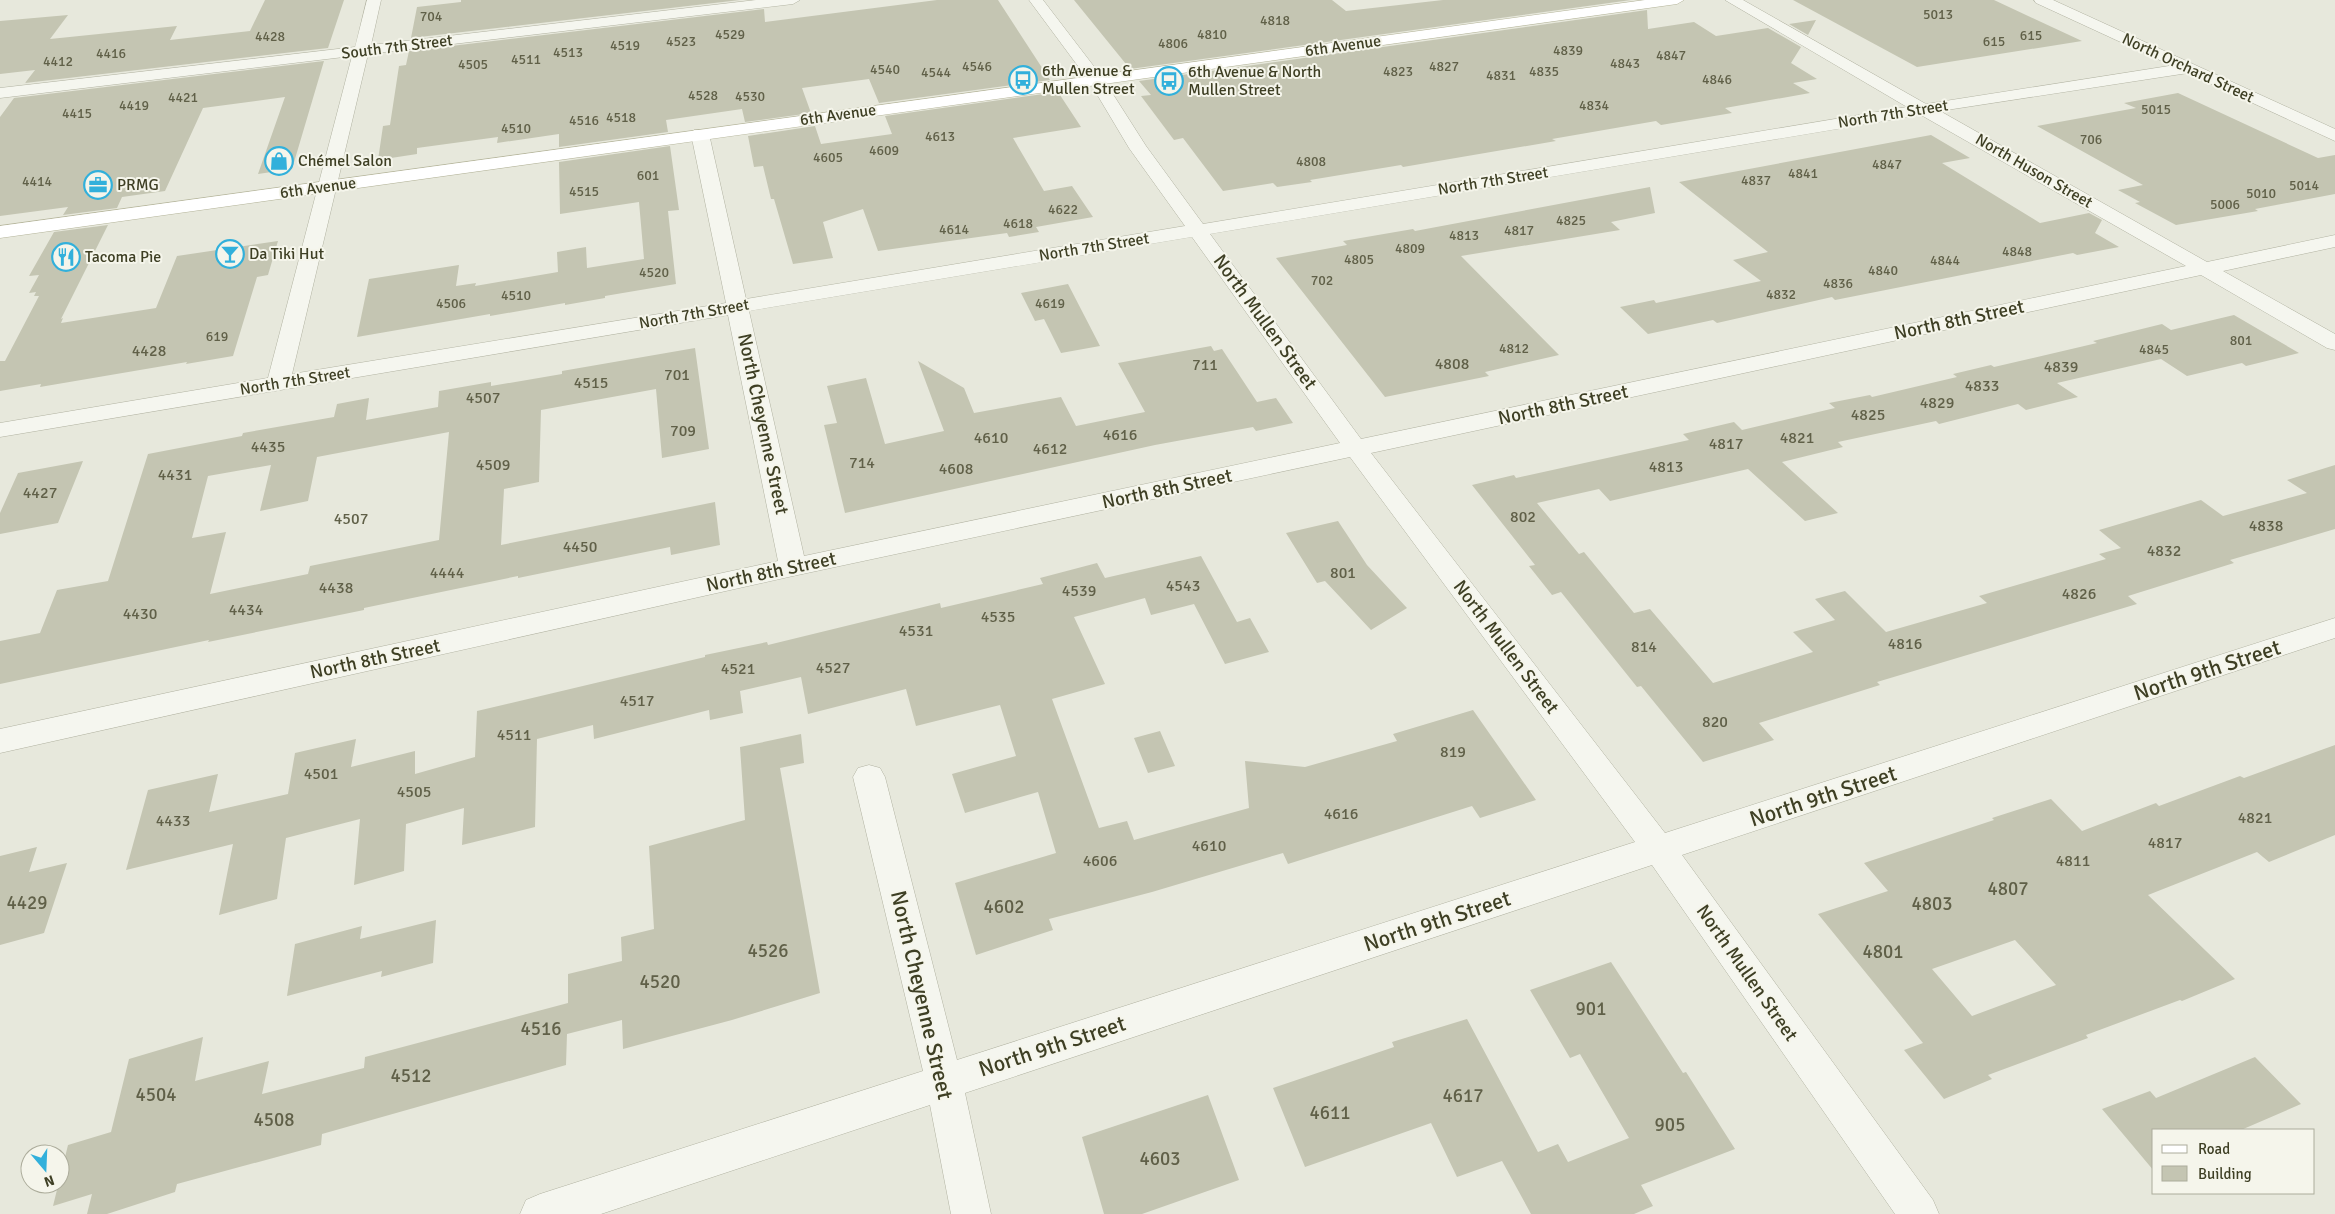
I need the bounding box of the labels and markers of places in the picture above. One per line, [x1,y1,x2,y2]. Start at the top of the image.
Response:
place label: 6th Avenue & Mullen Street [1042,61,1135,99]
place label: 6th Avenue & North Mullen Street [1188,62,1321,100]
bus stop icon: 6th Avenue & Mullen Street [1008,65,1038,95]
bus stop icon: 6th Avenue & North Mullen Street [1154,66,1184,96]
shop icon: Chémel Salon [264,146,294,176]
place label: Chémel Salon [298,151,392,171]
office icon: PRMG [83,170,113,200]
place label: PRMG [117,175,159,195]
bar icon: Da Tiki Hut [215,239,245,269]
restaurant icon: Tacoma Pie [51,242,81,272]
place label: Da Tiki Hut [249,244,324,264]
place label: Tacoma Pie [85,247,161,267]

